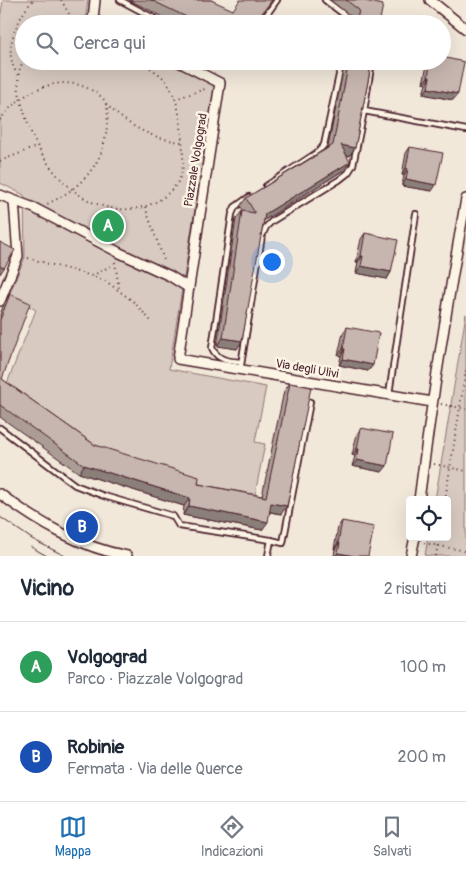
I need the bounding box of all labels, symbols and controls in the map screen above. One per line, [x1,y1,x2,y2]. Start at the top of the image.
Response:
search box [15,15,451,70]
icon: search [33,29,61,57]
text: Cerca qui [73,31,145,55]
street label: Piazzale Volgograd [181,112,211,208]
pin: A [92,207,124,245]
your location [259,249,285,275]
street label: Via degli Ulivi [274,356,340,382]
map controls [406,496,451,541]
button: locate [406,496,451,541]
pin: B [66,508,98,546]
text: Vicino [20,575,74,602]
text: 2 risultati [384,579,446,599]
text: Volgograd [67,645,147,669]
text: A [31,657,41,677]
text: 100 m [400,657,446,677]
text: Parco · Piazzale Volgograd [67,669,243,689]
text: Robinie [67,735,124,759]
text: B [31,747,41,767]
text: 200 m [398,747,446,767]
text: Fermata · Via delle Querce [67,759,243,779]
tab: Mappa [55,813,91,860]
tab: Indicazioni [201,813,263,860]
tab: Salvati [373,813,411,860]

